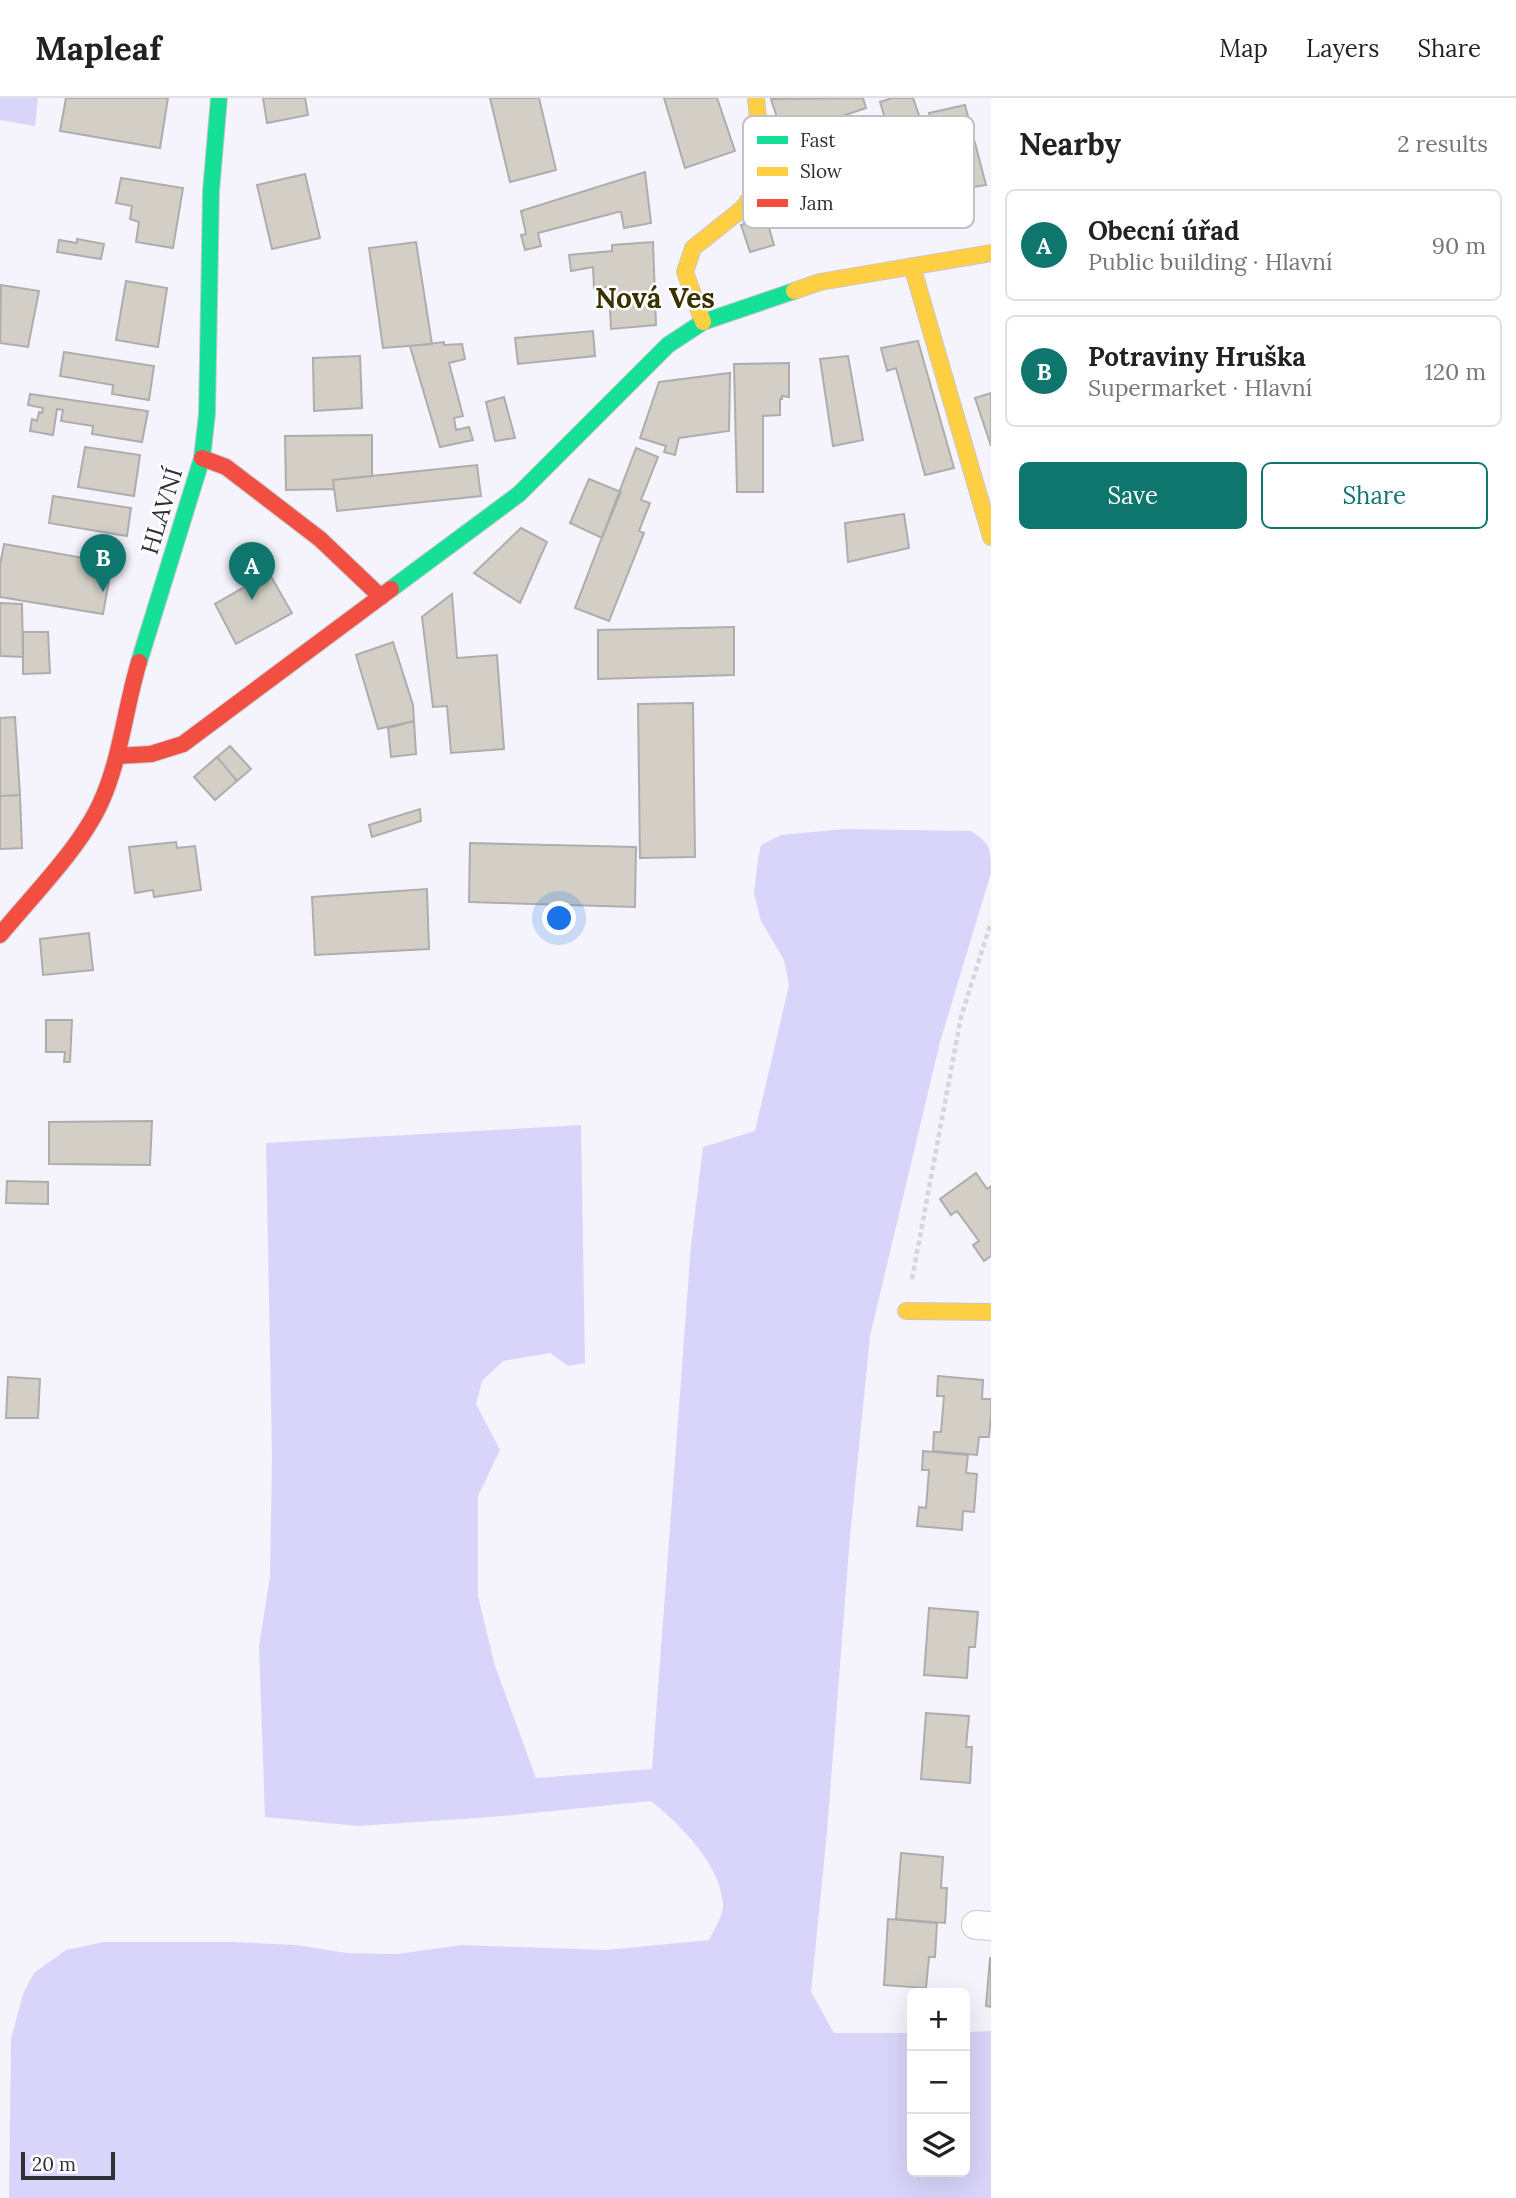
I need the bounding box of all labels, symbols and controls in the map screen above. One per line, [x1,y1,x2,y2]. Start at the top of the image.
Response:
text: Mapleaf [35,27,161,69]
text: Map [1219,33,1268,64]
text: Layers [1306,33,1379,64]
text: Share [1417,33,1481,64]
legend [743,116,974,228]
text: Nearby [1019,125,1121,163]
text: Fast [800,128,836,152]
text: 2 results [1397,129,1488,158]
text: Slow [800,159,843,183]
text: Jam [799,191,834,215]
text: Obecní úřad [1088,214,1239,247]
text: A [1036,231,1052,260]
text: 90 m [1432,231,1486,260]
text: Public building · Hlavní [1088,247,1332,276]
district label: Nová Ves [595,280,715,316]
text: Potraviny Hruška [1088,340,1306,373]
text: B [1036,357,1052,386]
text: 120 m [1424,357,1486,386]
text: Supermarket · Hlavní [1088,373,1312,402]
button: Save [1019,462,1247,529]
button: Share [1261,462,1488,529]
street label: HLAVNÍ [134,464,189,558]
pin: B [80,534,126,592]
pin: A [229,542,275,600]
your location [542,901,576,935]
map controls [907,1988,970,2177]
button: + [907,1988,970,2051]
button: − [907,2051,970,2114]
button: layers [907,2114,970,2177]
scale bar [21,2149,116,2181]
text: 20 m [32,2152,76,2176]

